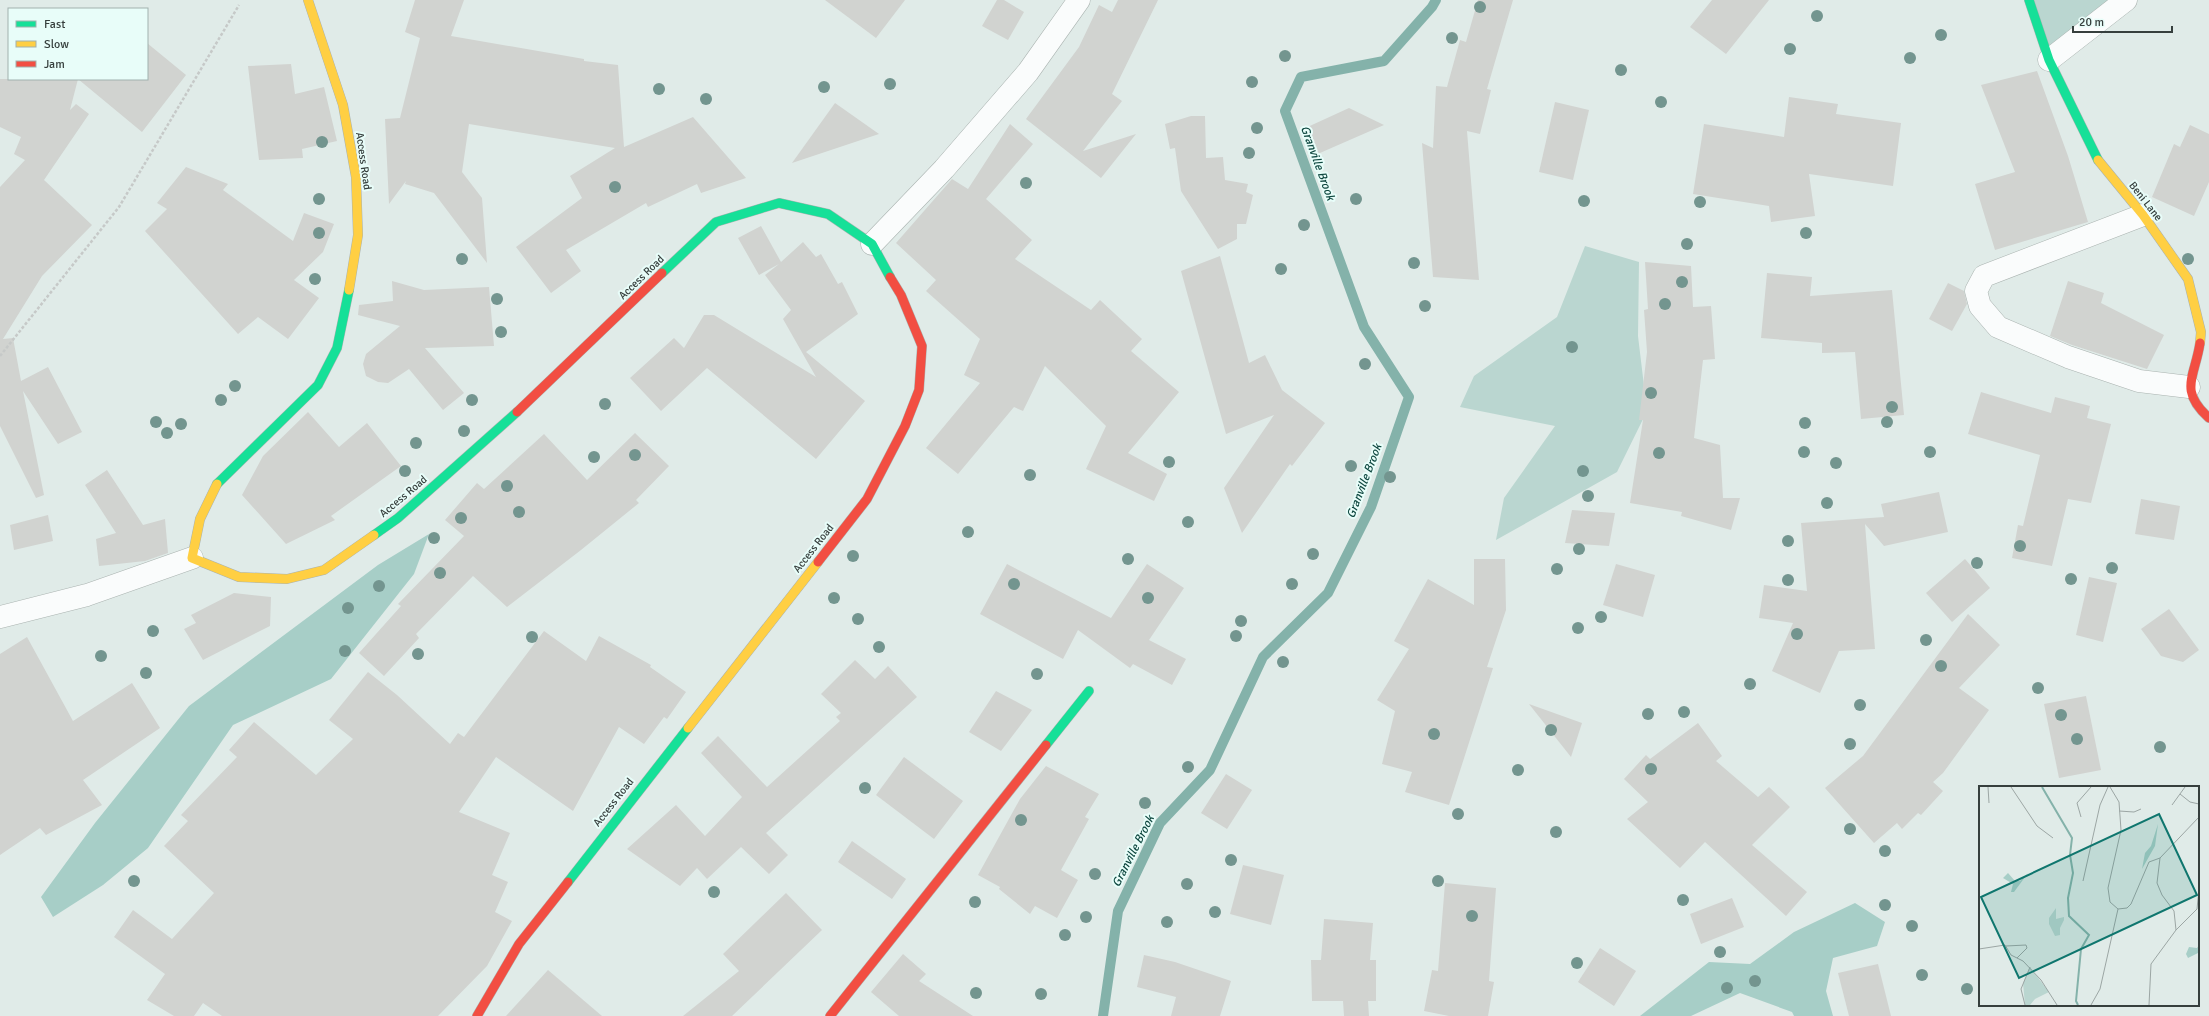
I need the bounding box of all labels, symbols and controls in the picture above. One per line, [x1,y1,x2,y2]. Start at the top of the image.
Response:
legend [8,8,148,80]
scale bar [2073,8,2172,34]
text: 20 m [2079,15,2104,30]
text: Fast [44,17,65,32]
text: Slow [44,37,69,52]
text: Jam [44,57,65,72]
water label: Granville Brook [1297,124,1338,203]
street label: Access Road [353,131,374,191]
street label: Beni Lane [2126,179,2165,224]
street label: Access Road [616,252,667,302]
water label: Granville Brook [1343,441,1386,520]
street label: Access Road [377,473,430,520]
street label: Access Road [790,521,836,575]
street label: Access Road [590,775,636,829]
inset map [1979,786,2199,1006]
water label: Granville Brook [1109,812,1158,890]

